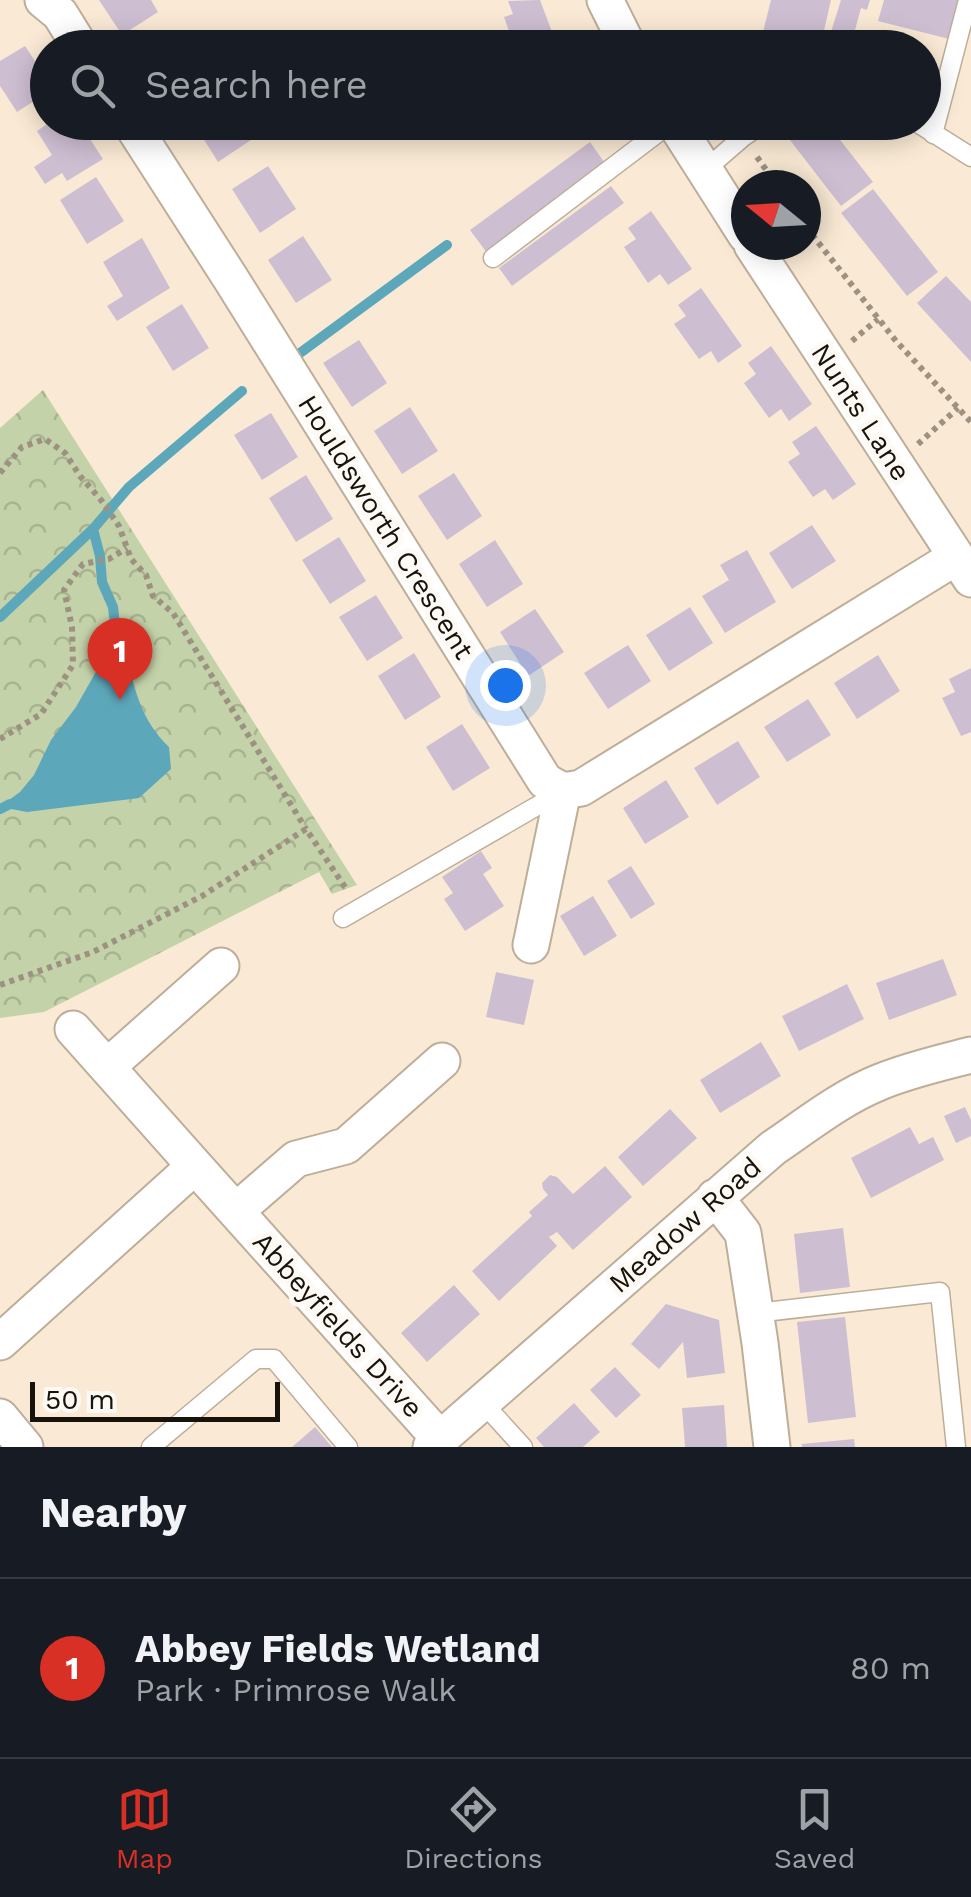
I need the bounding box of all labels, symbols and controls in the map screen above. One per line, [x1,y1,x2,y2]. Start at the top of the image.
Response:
search box [30,30,941,140]
icon: search [65,58,120,113]
text: Search here [145,63,368,107]
north arrow [731,170,821,260]
street label: Nunts Lane [804,337,918,487]
street label: Houldsworth Crescent [291,389,481,665]
pin: 1 [88,618,152,700]
your location [480,660,531,711]
street label: Meadow Road [602,1150,768,1300]
street label: Abbeyfields Drive [246,1225,430,1425]
scale bar [30,1377,280,1422]
text: 50 m [45,1383,115,1416]
text: Nearby [40,1488,187,1537]
text: Abbey Fields Wetland [135,1627,541,1671]
text: 1 [66,1649,79,1687]
text: 80 m [850,1649,931,1687]
text: Park · Primrose Walk [135,1671,457,1709]
tab: Map [116,1782,173,1875]
tab: Directions [404,1782,543,1875]
tab: Saved [774,1782,855,1875]

